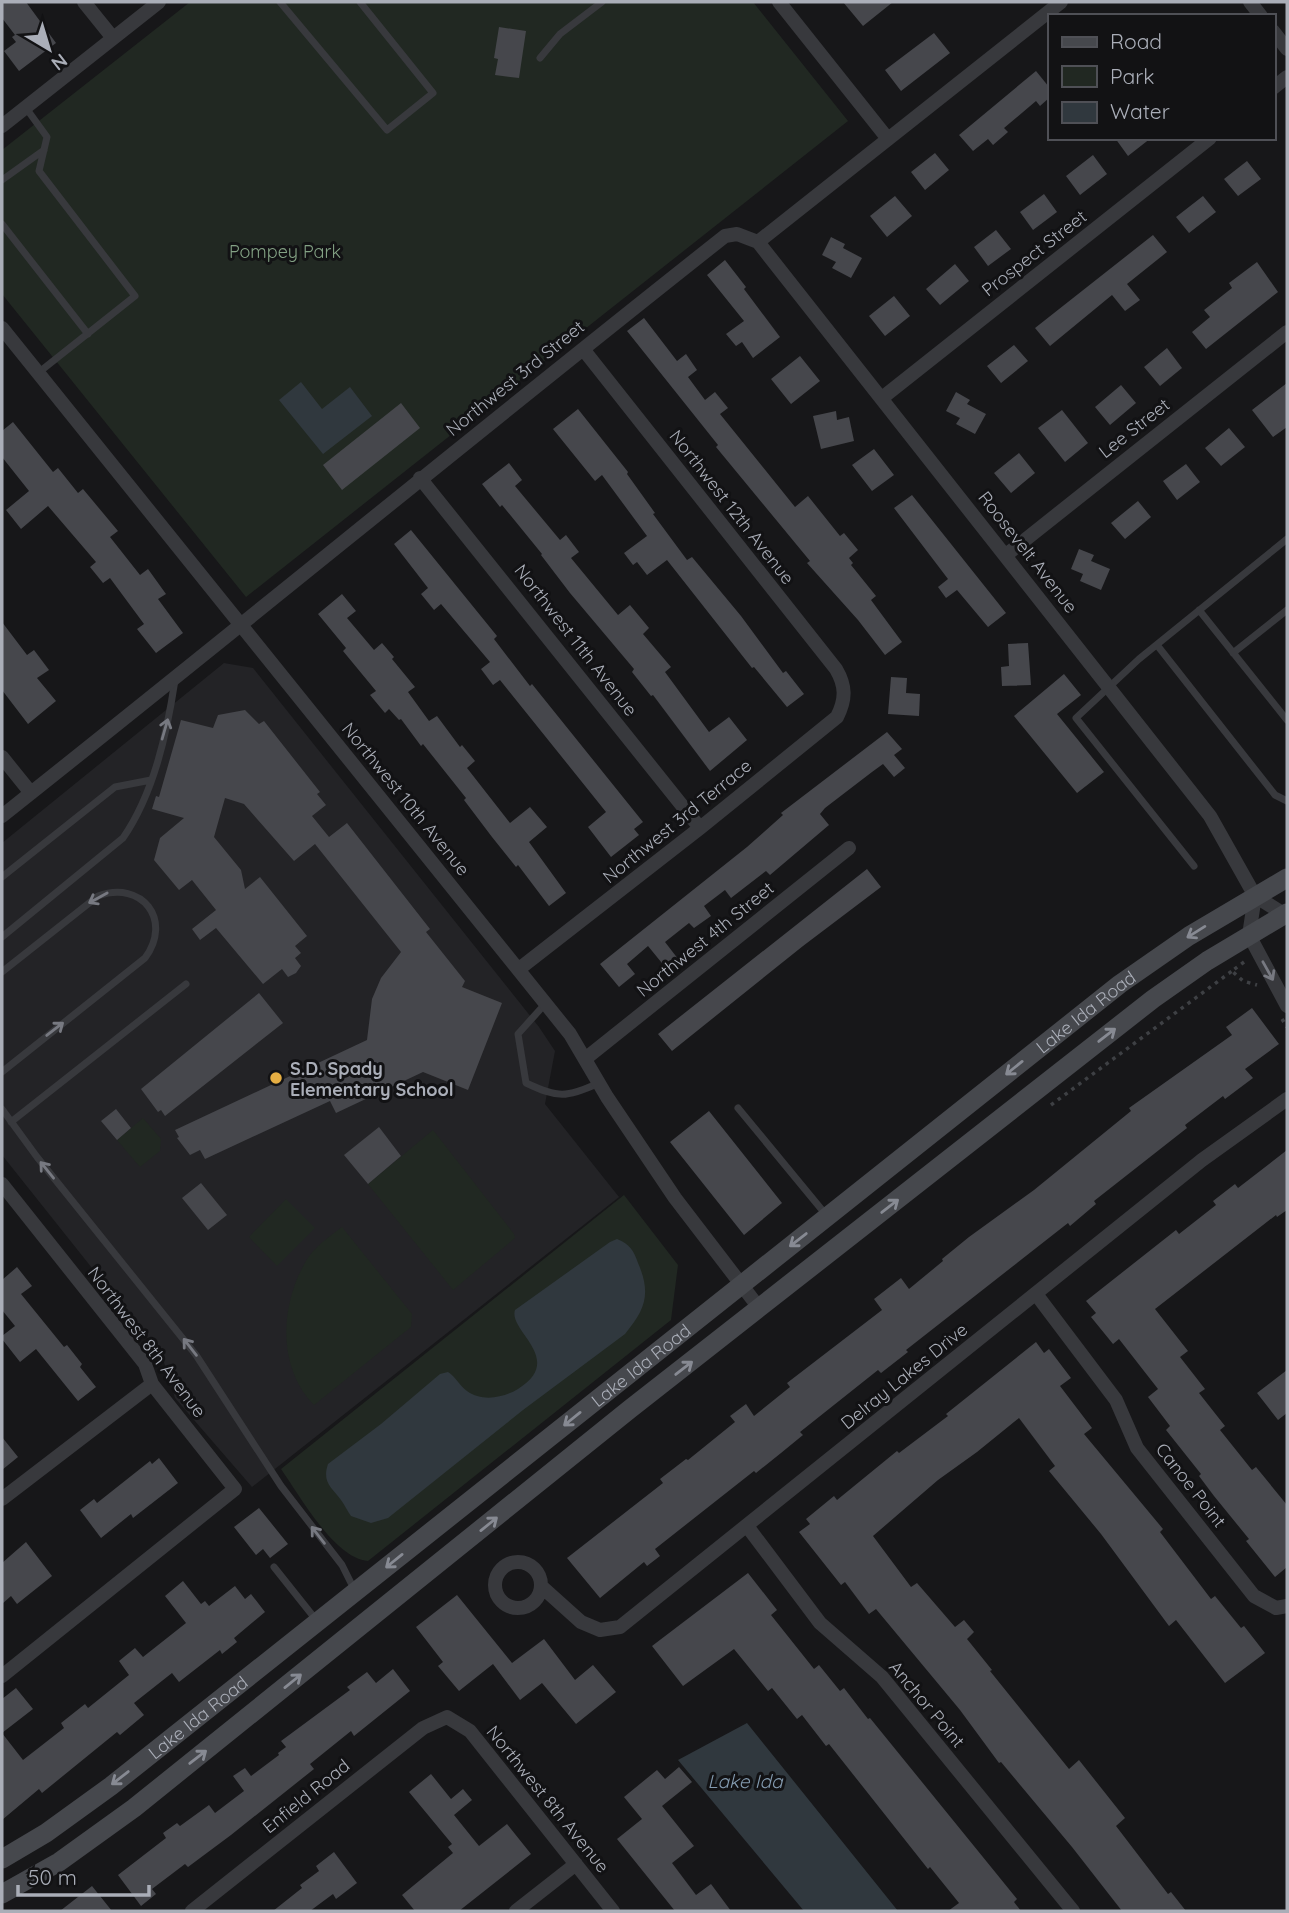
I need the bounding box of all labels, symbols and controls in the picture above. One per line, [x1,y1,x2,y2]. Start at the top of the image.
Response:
north arrow [14,14,84,84]
legend [1048,14,1275,140]
text: Road [1110,28,1162,54]
text: N [47,49,72,76]
text: Park [1110,63,1154,89]
text: Water [1110,98,1170,124]
street label: Prospect Street [977,205,1091,301]
park label: Pompey Park [229,240,341,263]
street label: Northwest 3rd Street [441,315,589,441]
street label: Lee Street [1094,393,1174,463]
street label: Northwest 12th Avenue [665,425,799,589]
street label: Roosevelt Avenue [973,486,1083,618]
street label: Northwest 11th Avenue [510,559,642,721]
one-way arrow [159,718,172,741]
street label: Northwest 10th Avenue [337,718,475,880]
street label: Northwest 3rd Terrace [598,754,756,888]
street label: Northwest 4th Street [632,876,778,1002]
one-way arrow [89,891,109,905]
one-way arrow [1187,925,1207,939]
one-way arrow [1261,960,1275,980]
street label: Lake Ida Road [1031,965,1140,1058]
one-way arrow [45,1022,63,1037]
one-way arrow [1098,1027,1116,1042]
place label: S.D. Spady Elementary School [290,1057,454,1101]
one-way arrow [1006,1060,1024,1075]
marker: S.D. Spady Elementary School [268,1070,284,1086]
one-way arrow [40,1161,55,1179]
one-way arrow [881,1198,899,1213]
one-way arrow [789,1232,807,1248]
street label: Northwest 8th Avenue [83,1262,211,1422]
street label: Lake Ida Road [586,1318,695,1412]
street label: Delray Lakes Drive [836,1318,972,1434]
one-way arrow [183,1338,198,1357]
one-way arrow [674,1360,692,1375]
one-way arrow [564,1411,582,1427]
street label: Canoe Point [1151,1438,1231,1532]
one-way arrow [479,1516,497,1531]
one-way arrow [311,1526,326,1544]
one-way arrow [386,1553,404,1568]
street label: Anchor Point [884,1656,970,1752]
street label: Lake Ida Road [143,1671,252,1764]
one-way arrow [284,1674,302,1689]
street label: Northwest 8th Avenue [482,1721,614,1877]
one-way arrow [188,1750,207,1765]
street label: Enfield Road [258,1754,354,1838]
water label: Lake Ida [707,1769,784,1793]
one-way arrow [112,1771,130,1786]
scale bar [18,1854,149,1898]
text: 50 m [28,1864,77,1890]

